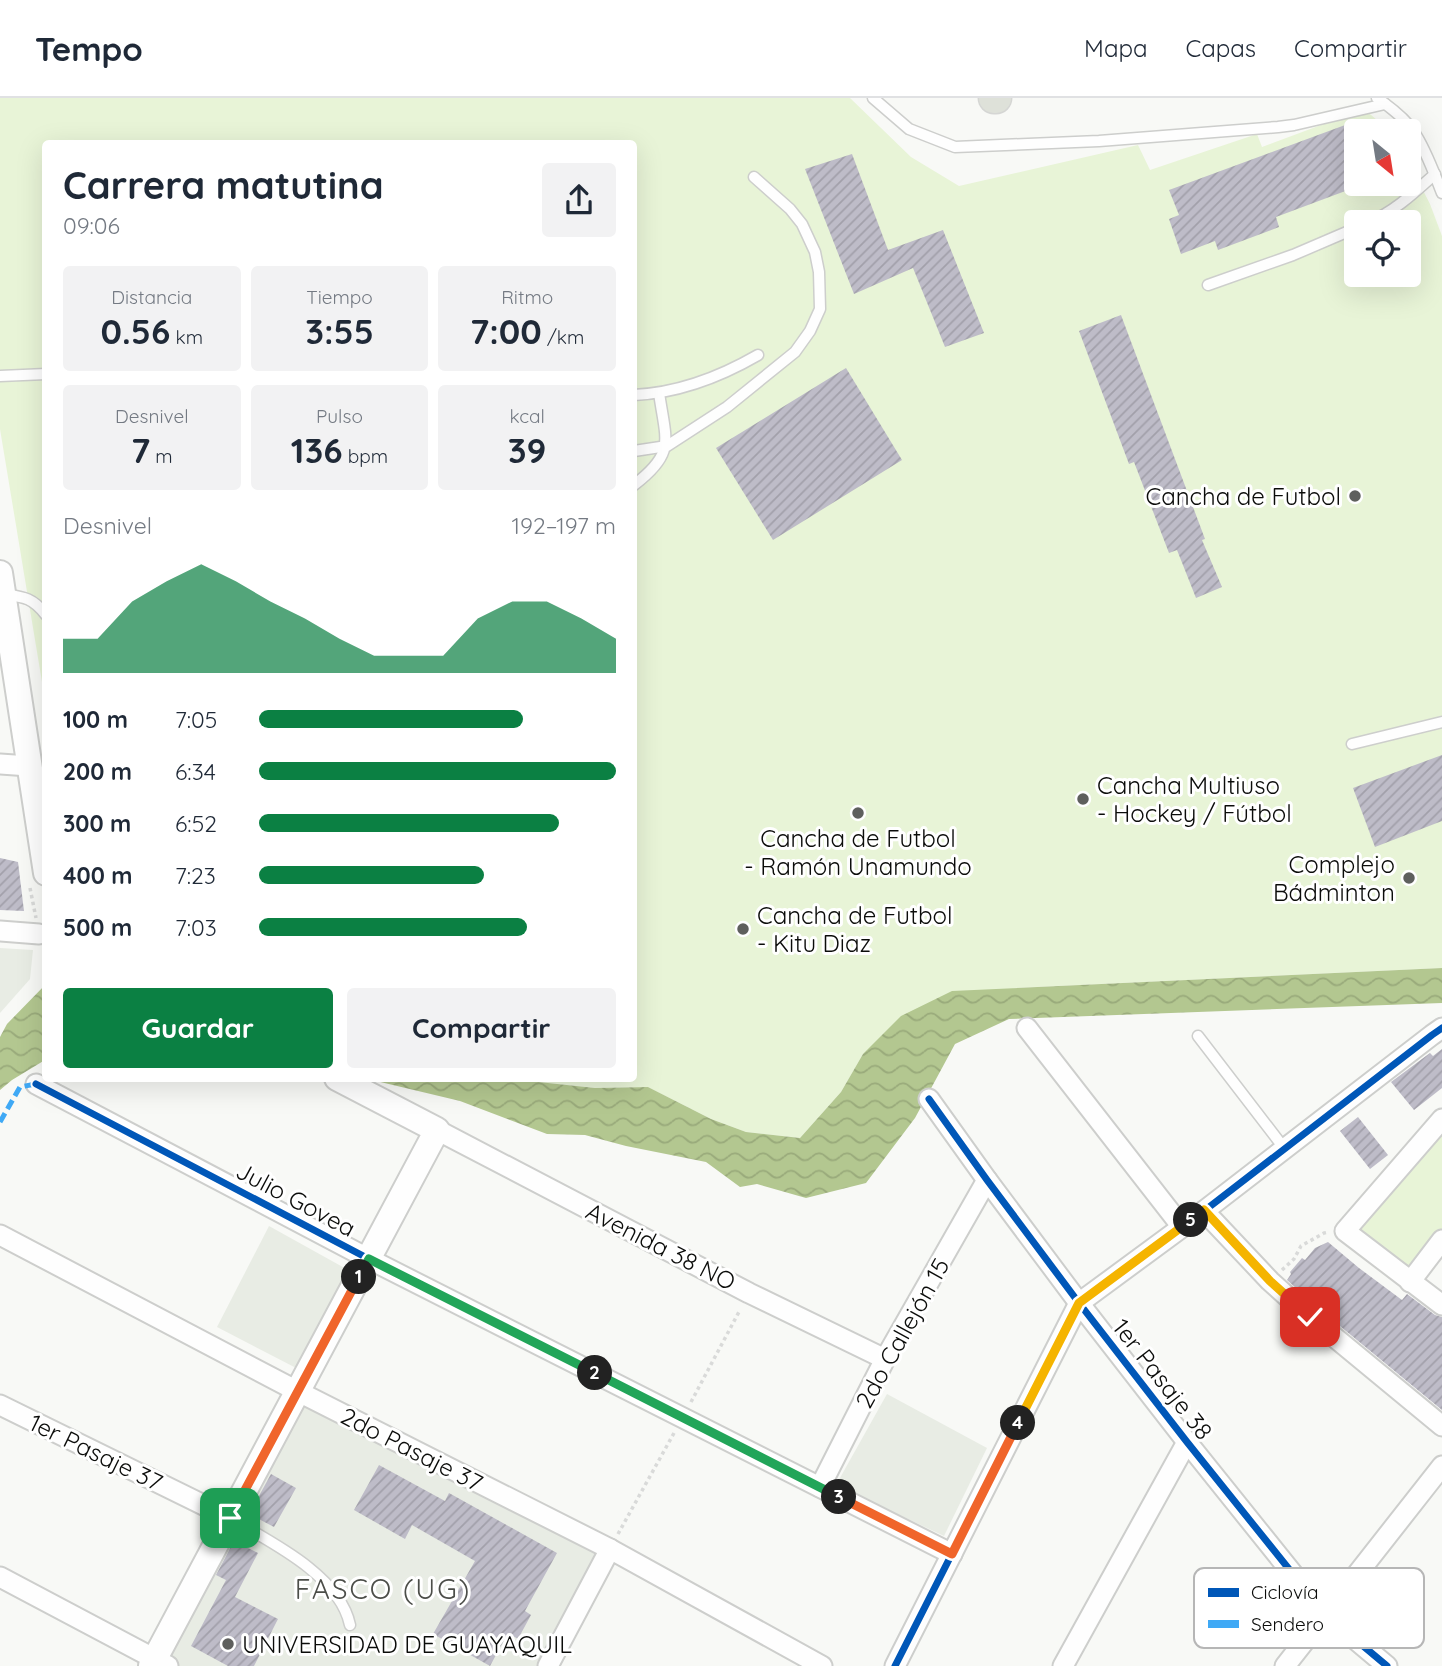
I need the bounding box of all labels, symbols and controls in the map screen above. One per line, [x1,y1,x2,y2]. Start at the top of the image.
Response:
text: Tempo [35,28,143,69]
text: Mapa [1084,33,1148,63]
text: Capas [1186,33,1256,63]
text: Compartir [1294,33,1407,63]
north arrow [1344,119,1421,196]
map controls [1344,119,1421,287]
text: Carrera matutina [63,161,384,209]
button: share [542,163,616,237]
button: locate [1344,210,1421,287]
text: 09:06 [63,211,120,240]
text: Distancia [111,285,192,309]
text: Tiempo [306,285,373,309]
text: Ritmo [501,285,553,309]
text: 0.56 [101,309,170,353]
text: 3:55 [305,309,374,353]
text: 7:00 [470,309,542,353]
text: km [170,325,203,349]
text: /km [542,325,584,349]
text: Desnivel [115,404,189,428]
text: Pulso [316,404,363,428]
text: kcal [509,404,545,428]
text: 7 [131,428,150,472]
text: 136 [291,428,343,472]
text: 39 [508,428,547,472]
text: m [150,444,173,468]
text: bpm [343,444,388,468]
place label: Cancha de Futbol [1146,481,1341,511]
marker: Cancha de Futbol [1347,488,1363,504]
text: Desnivel [63,511,152,540]
text: 192–197 m [512,511,616,540]
text: 100 m [63,705,128,734]
text: 7:05 [175,705,217,734]
text: 200 m [63,757,132,786]
text: 6:34 [175,757,216,786]
place label: Cancha Multiuso - Hockey / Fútbol [1097,770,1292,828]
marker: Cancha Multiuso - Hockey / Fútbol [1075,791,1091,807]
marker: Cancha de Futbol - Ramón Unamundo [850,805,866,821]
text: 300 m [63,809,131,838]
text: 6:52 [175,809,217,838]
place label: Cancha de Futbol - Ramón Unamundo [744,823,972,881]
place label: Complejo Bádminton [1273,849,1395,907]
text: 400 m [63,861,132,890]
text: 7:23 [175,861,216,890]
marker: Complejo Bádminton [1401,870,1417,886]
place label: Cancha de Futbol - Kitu Diaz [757,900,952,958]
text: 500 m [63,913,132,942]
text: 7:03 [175,913,217,942]
marker: Cancha de Futbol - Kitu Diaz [735,921,751,937]
button: Guardar [63,988,333,1068]
button: Compartir [347,988,616,1068]
street label: Julio Govea [231,1155,361,1243]
street label: Avenida 38 NO [581,1195,741,1297]
pin: 5 [1174,1202,1208,1238]
text: 5 [1185,1207,1196,1231]
street label: 2do Callejón 15 [848,1253,956,1413]
pin: 1 [342,1260,376,1294]
text: 1 [355,1264,362,1288]
pin [1280,1287,1340,1347]
icon: check [1291,1298,1329,1336]
street label: 1er Pasaje 38 [1107,1313,1219,1445]
pin: 2 [578,1356,612,1390]
text: 2 [589,1360,600,1384]
street label: 2do Pasaje 37 [336,1400,488,1498]
pin: 4 [1000,1406,1036,1440]
street label: 1er Pasaje 37 [25,1407,167,1497]
text: 4 [1012,1410,1023,1434]
pin: 3 [822,1480,856,1514]
text: 3 [833,1484,844,1508]
pin [200,1488,260,1548]
icon: arrive [211,1499,249,1537]
legend [1194,1568,1424,1648]
district label: FASCO (UG) [295,1571,471,1606]
text: Ciclovía [1251,1580,1319,1604]
text: Sendero [1251,1612,1324,1636]
place label: UNIVERSIDAD DE GUAYAQUIL [242,1629,572,1659]
marker: UNIVERSIDAD DE GUAYAQUIL [220,1636,236,1652]

